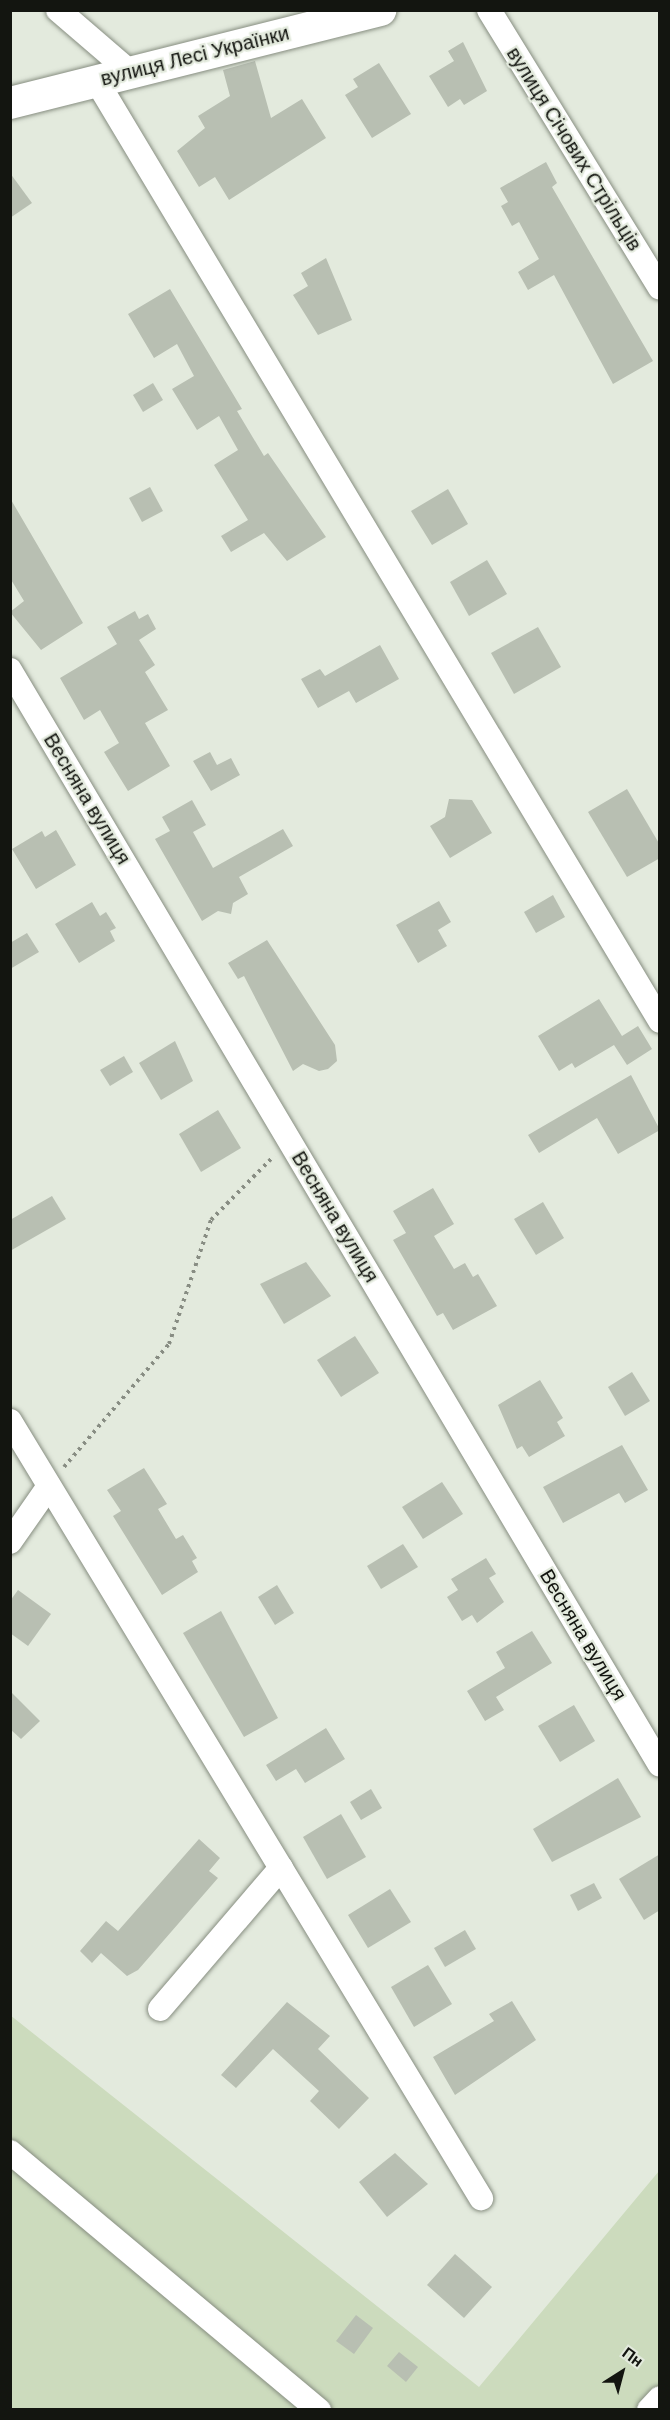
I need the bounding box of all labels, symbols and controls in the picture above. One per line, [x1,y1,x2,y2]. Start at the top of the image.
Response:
street label: вулиця Лесі Українки [98,21,292,91]
street label: вулиця Січових Стрільців [501,43,647,255]
street label: Весняна вулиця [38,729,136,869]
street label: Весняна вулиця [286,1147,384,1287]
street label: Весняна вулиця [534,1565,632,1705]
north arrow [592,2342,652,2402]
text: Пн [618,2342,648,2372]

